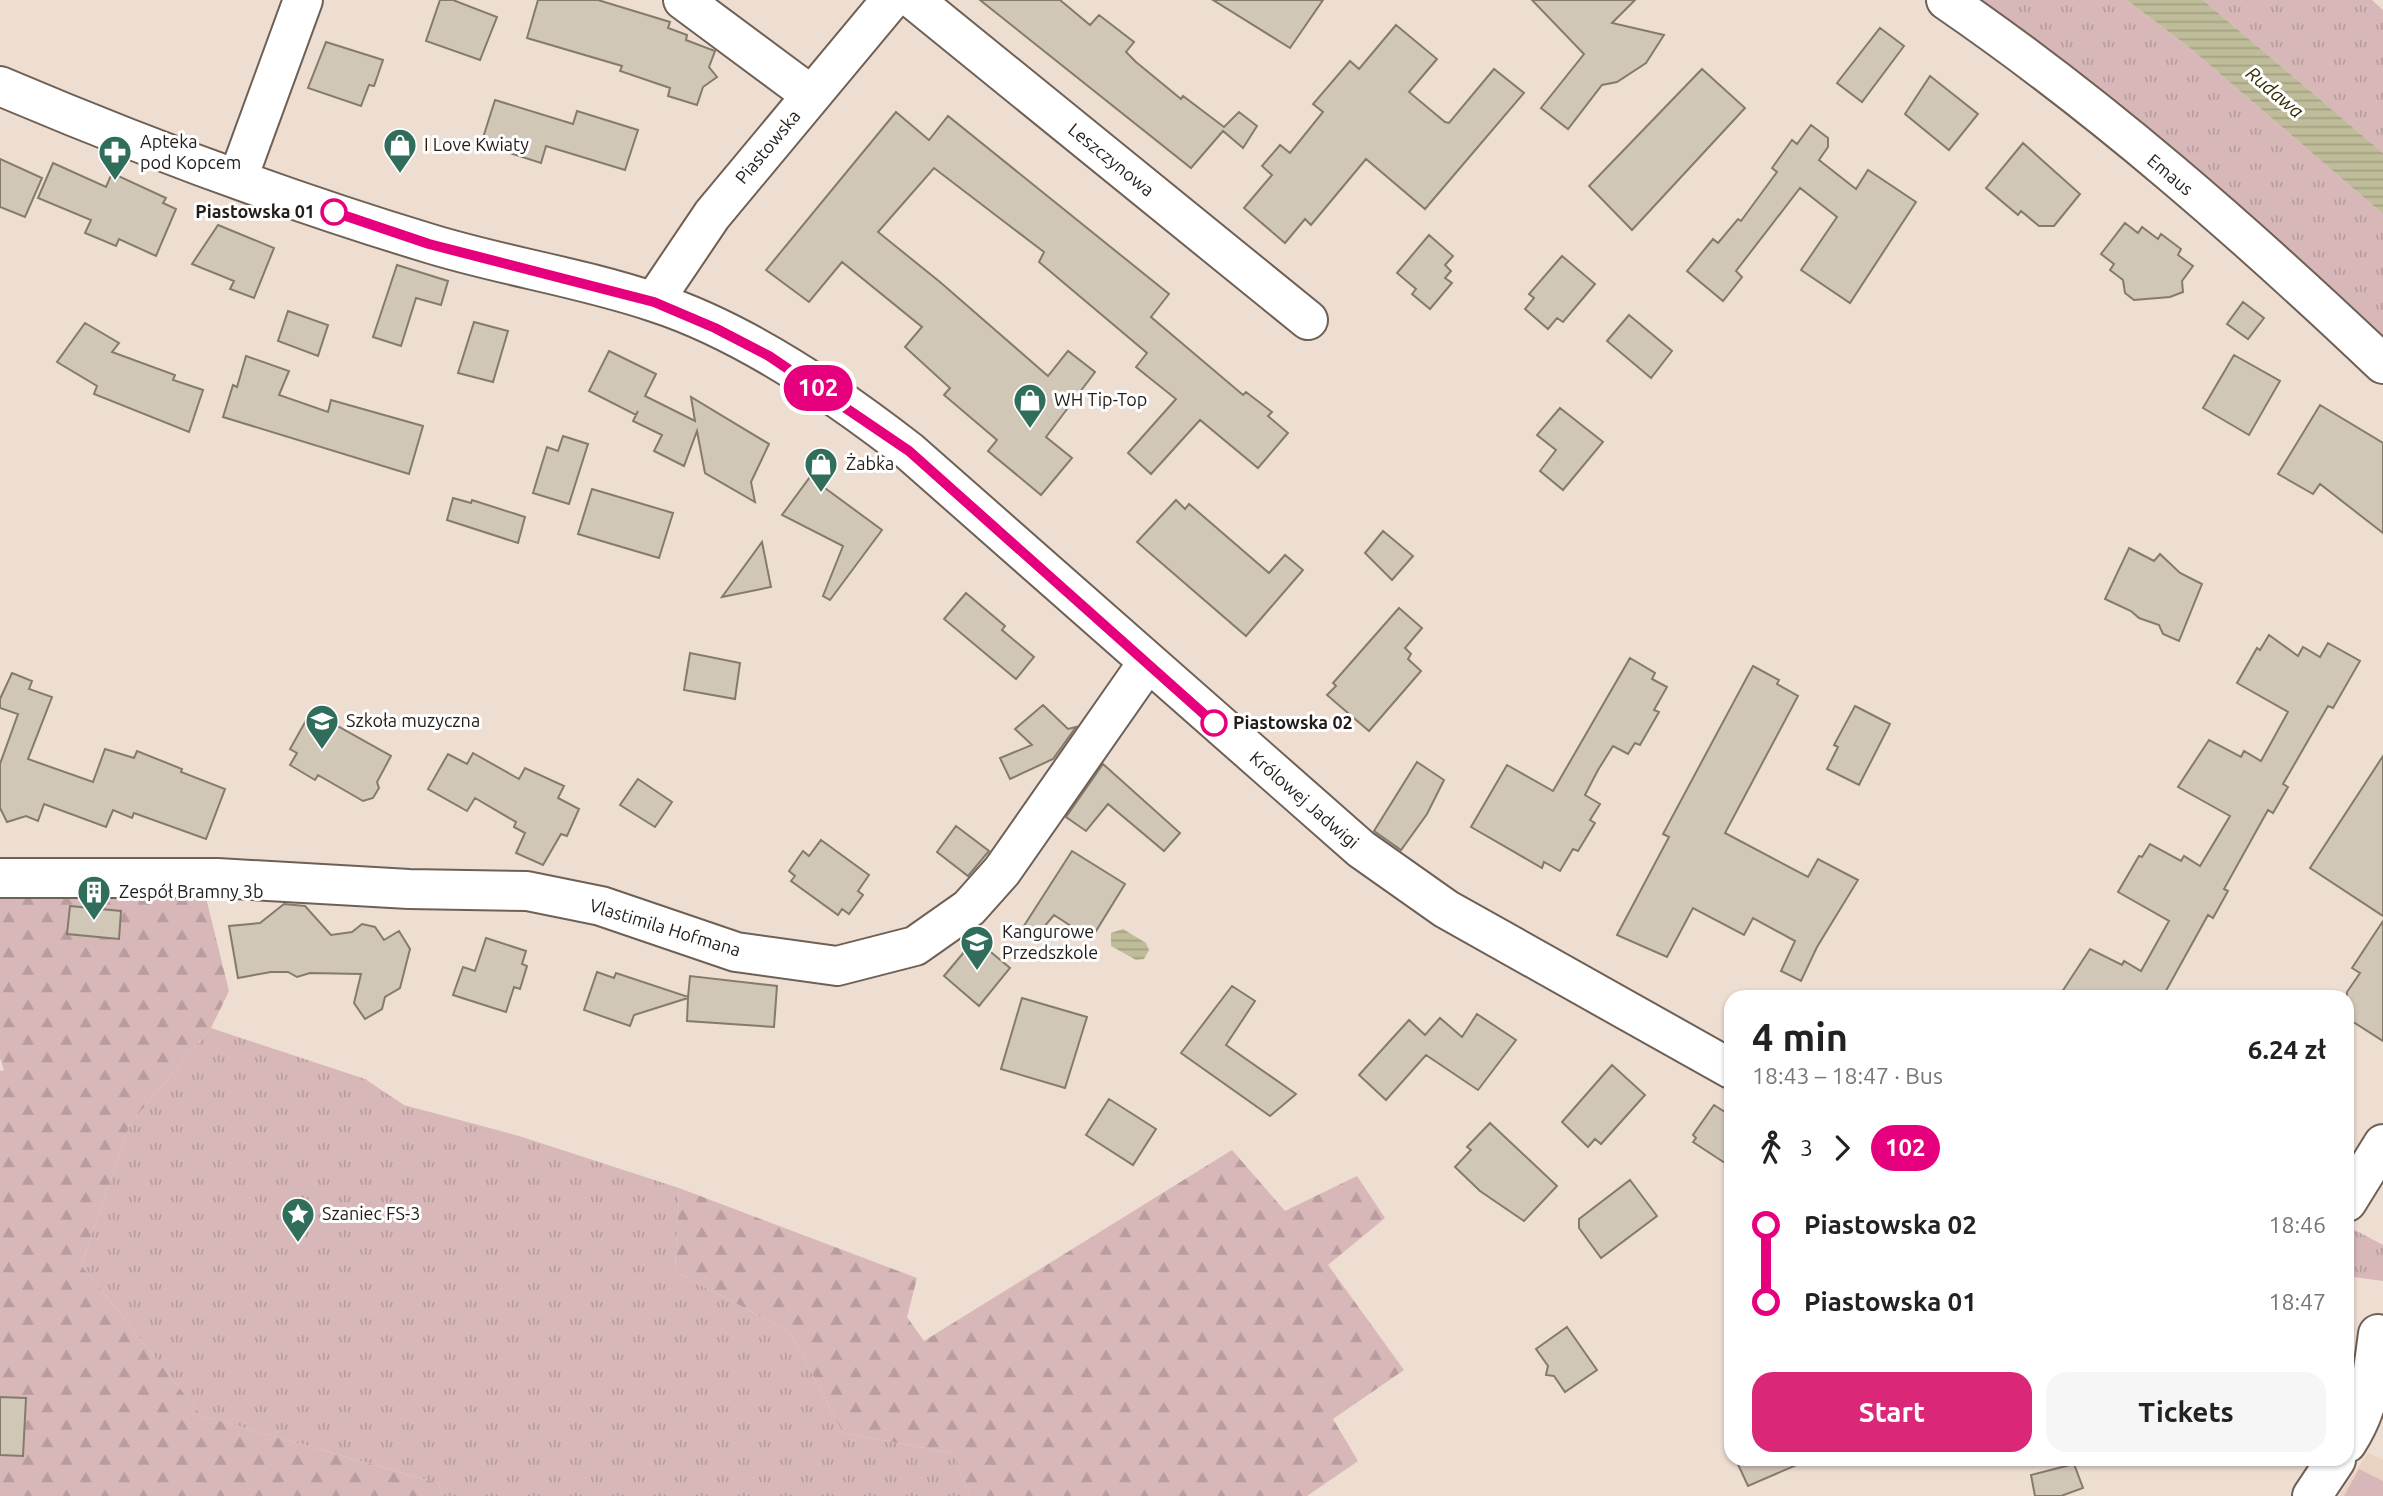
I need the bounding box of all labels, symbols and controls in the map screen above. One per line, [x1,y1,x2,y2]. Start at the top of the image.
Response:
water label: Rudawa [2242,62,2308,122]
street label: Piastowska [731,106,804,187]
street label: Leszczynowa [1065,119,1158,200]
shop icon: I Love Kwiaty [381,126,419,175]
place label: Apteka pod Kopcem [140,131,241,172]
pharmacy icon: Apteka pod Kopcem [96,133,134,182]
place label: I Love Kwiaty [424,134,529,154]
street label: Emaus [2144,150,2198,199]
marker: Piastowska 01 [321,199,347,225]
place label: Piastowska 01 [195,201,315,221]
line badge: 102 [778,365,858,411]
text: 102 [798,374,838,401]
shop icon: WH Tip-Top [1011,381,1049,430]
place label: WH Tip-Top [1054,389,1147,409]
shop icon: Żabka [802,445,840,494]
place label: Żabka [846,453,894,473]
school or university icon: Szkoła muzyczna [303,702,341,751]
place label: Szkoła muzyczna [346,710,480,730]
marker: Piastowska 02 [1201,710,1227,736]
place label: Piastowska 02 [1233,712,1353,732]
street label: Królowej Jadwigi [1246,747,1363,852]
building icon: Zespół Bramny 3b [75,873,113,922]
place label: Zespół Bramny 3b [119,881,264,901]
street label: Vlastimila Hofmana [587,895,743,960]
place label: Kangurowe Przedszkole [1002,921,1098,962]
school or university icon: Kangurowe Przedszkole [958,923,996,972]
text: 4 min [1752,1016,1848,1058]
text: 6.24 zł [2248,1035,2326,1064]
text: 18:43 – 18:47 · Bus [1752,1063,1943,1088]
icon: walk [1752,1129,1790,1167]
icon: forward [1823,1129,1861,1167]
text: 102 [1885,1134,1926,1161]
text: 3 [1800,1135,1813,1160]
place icon: Szaniec FS-3 [279,1195,317,1244]
place label: Szaniec FS-3 [322,1203,420,1223]
text: Piastowska 02 [1804,1210,1977,1239]
text: 18:46 [2268,1212,2326,1237]
text: Piastowska 01 [1804,1287,1977,1316]
text: 18:47 [2268,1289,2326,1314]
button: Start [1752,1372,2032,1452]
button: Tickets [2046,1372,2326,1452]

